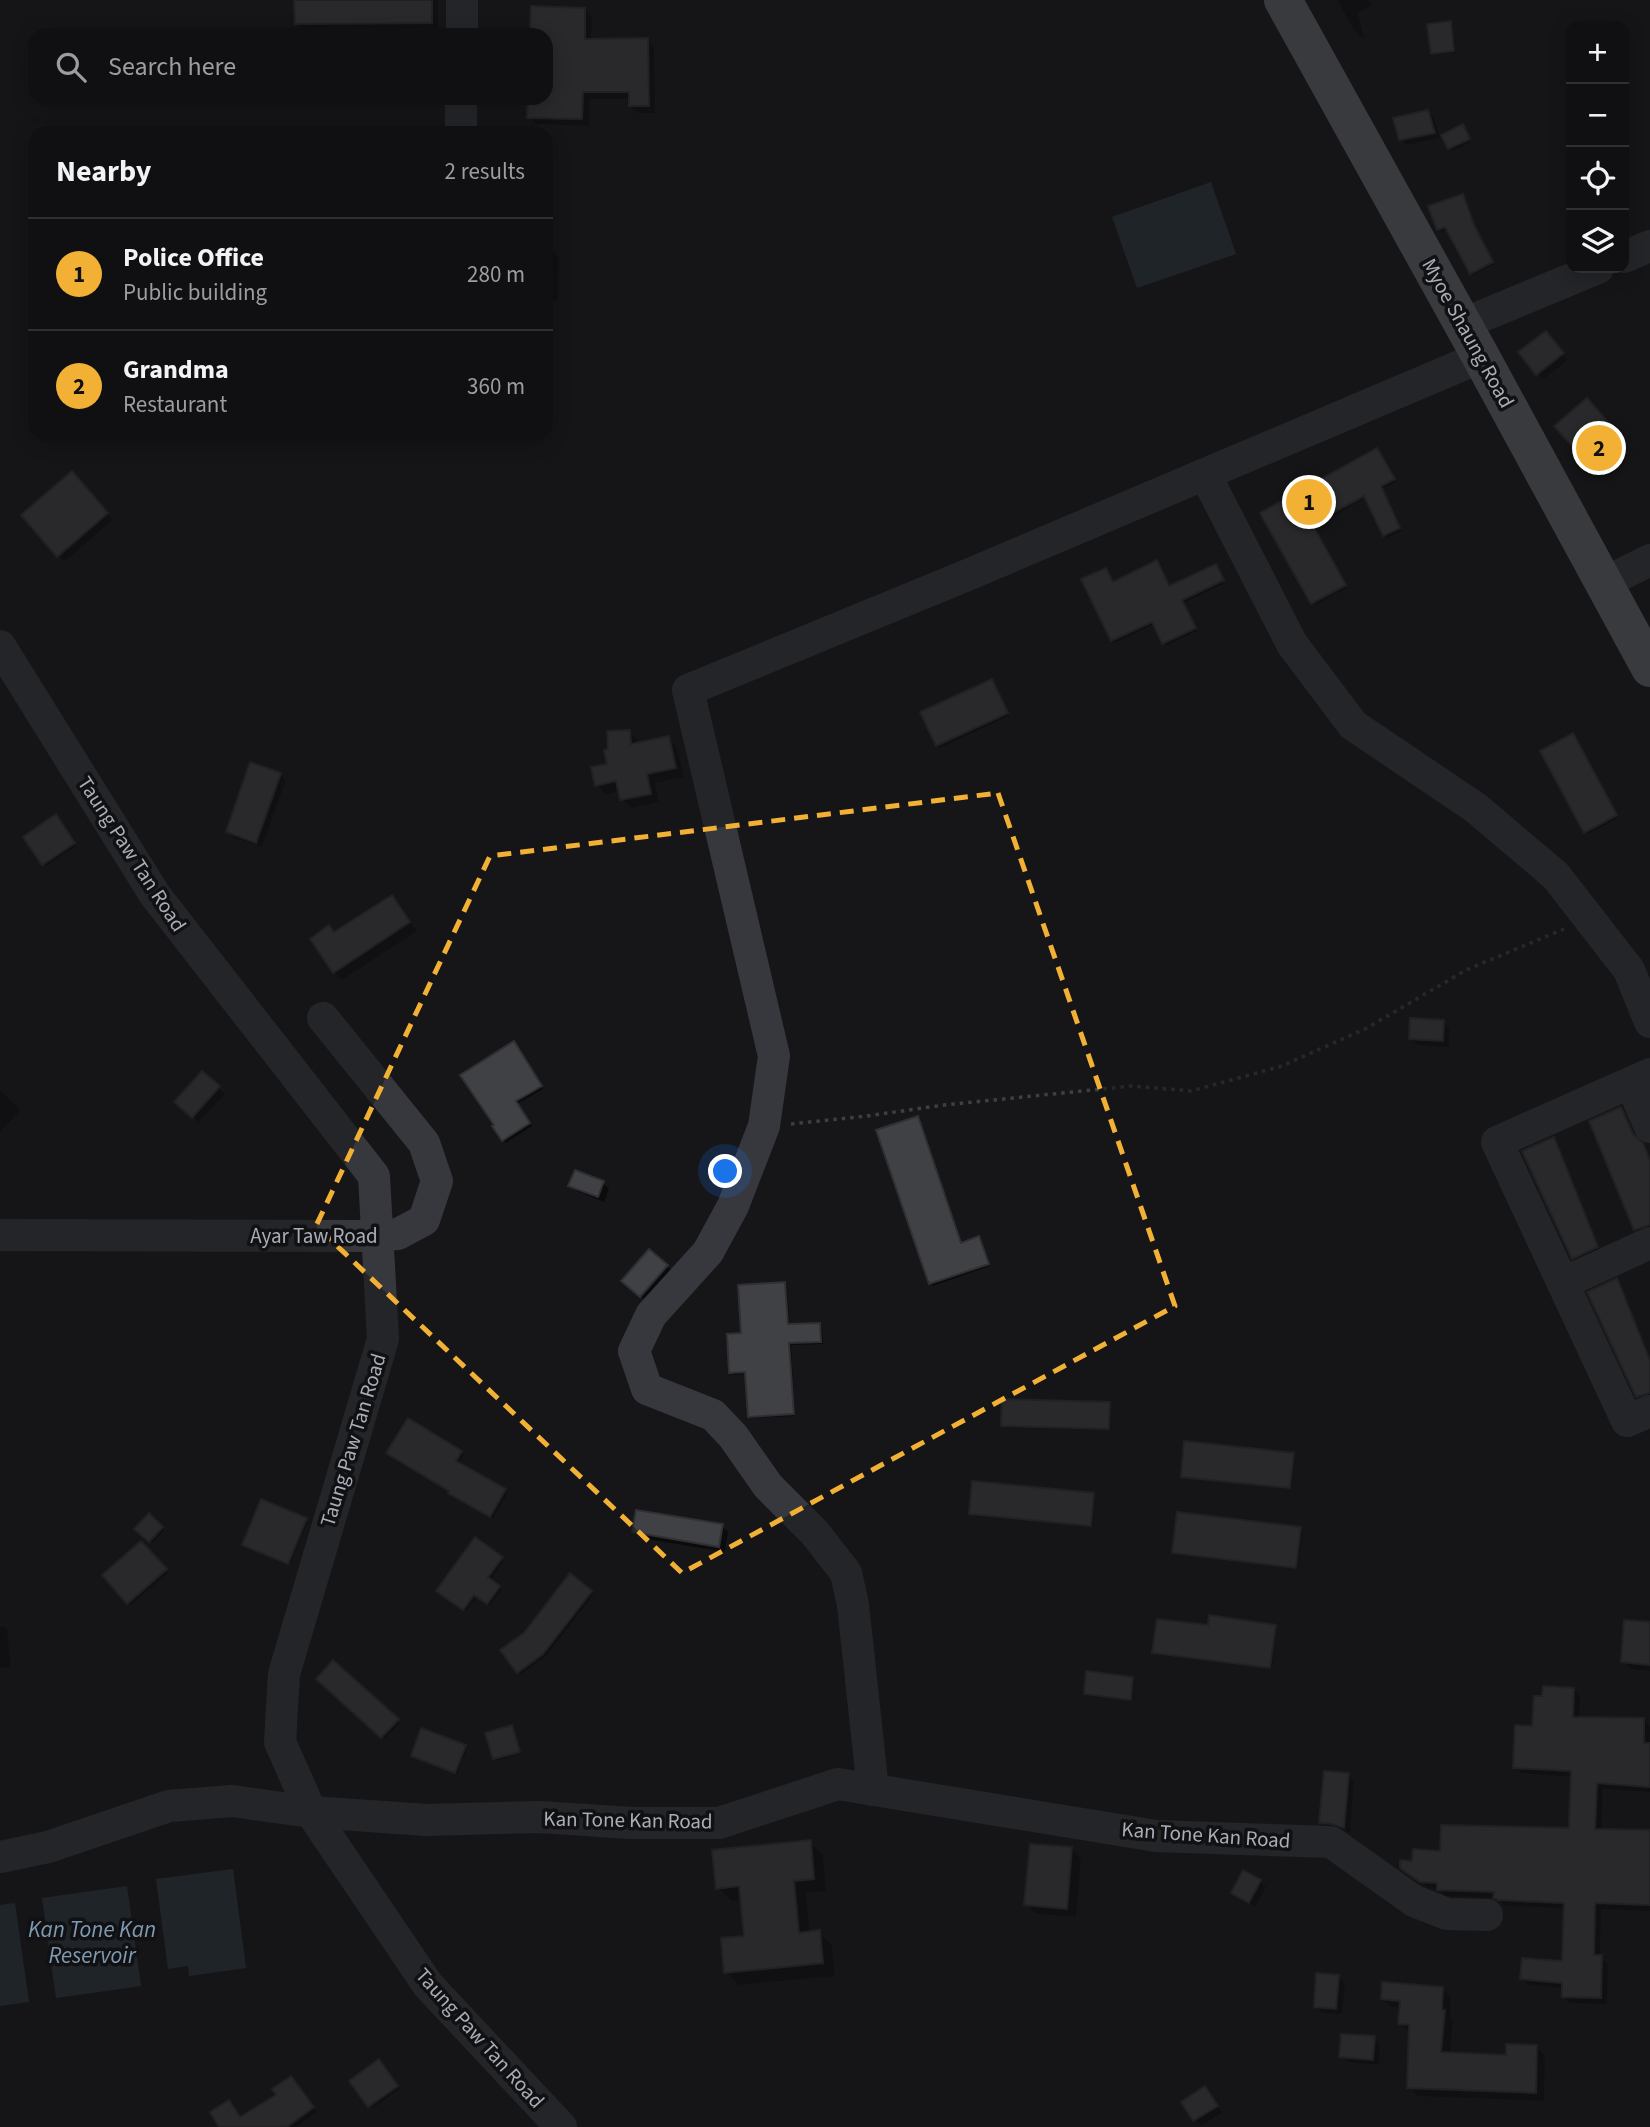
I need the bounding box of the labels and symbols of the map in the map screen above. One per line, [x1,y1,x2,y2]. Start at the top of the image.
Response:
street label: Myoe Shaung Road [1414,253,1522,413]
pin: 2 [1576,422,1622,474]
pin: 1 [1286,476,1332,528]
street label: Taung Paw Tan Road [70,770,194,938]
your location [708,1154,742,1188]
street label: Ayar Taw Road [250,1221,378,1251]
street label: Taung Paw Tan Road [312,1350,394,1530]
street label: Kan Tone Kan Road [543,1804,713,1836]
street label: Kan Tone Kan Road [1121,1814,1291,1856]
water label: Kan Tone Kan Reservoir [28,1913,156,1972]
street label: Taung Paw Tan Road [409,1961,551,2115]

